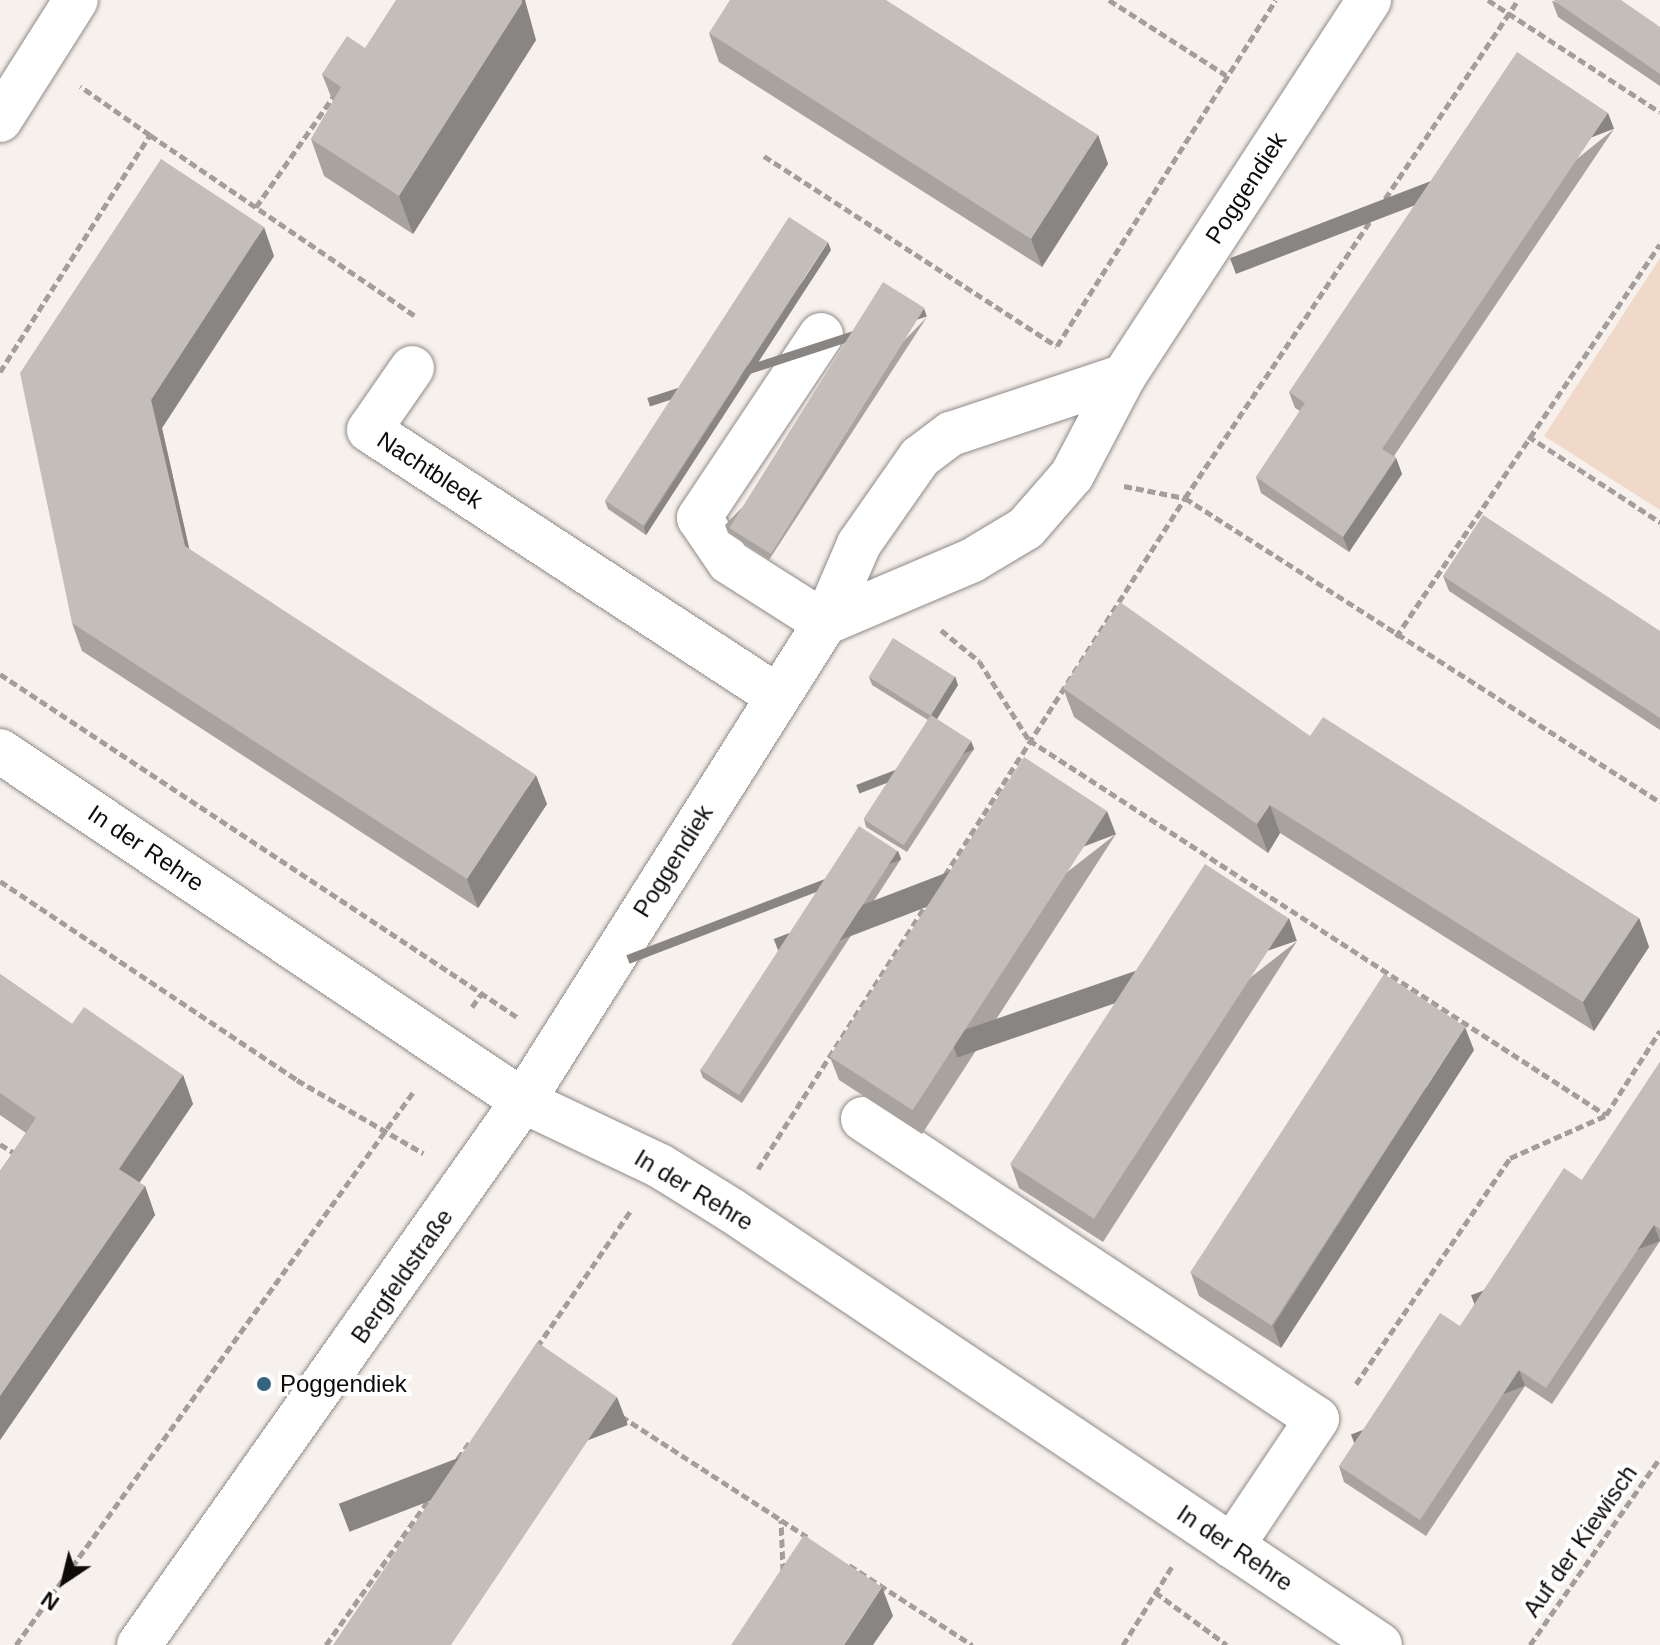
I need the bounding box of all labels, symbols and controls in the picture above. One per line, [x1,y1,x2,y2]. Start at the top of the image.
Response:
street label: Poggendiek [1199,127,1293,249]
street label: Nachtbleek [372,425,488,515]
street label: In der Rehre [83,799,209,897]
street label: Poggendiek [627,800,719,922]
street label: In der Rehre [629,1143,759,1237]
street label: Bergfeldstraße [345,1203,459,1349]
place label: Poggendiek [280,1370,407,1398]
marker: Poggendiek [255,1375,273,1393]
street label: Auf der Kiewisch [1517,1460,1643,1622]
street label: In der Rehre [1172,1499,1298,1597]
north arrow [24,1541,104,1621]
text: N [36,1586,64,1616]

